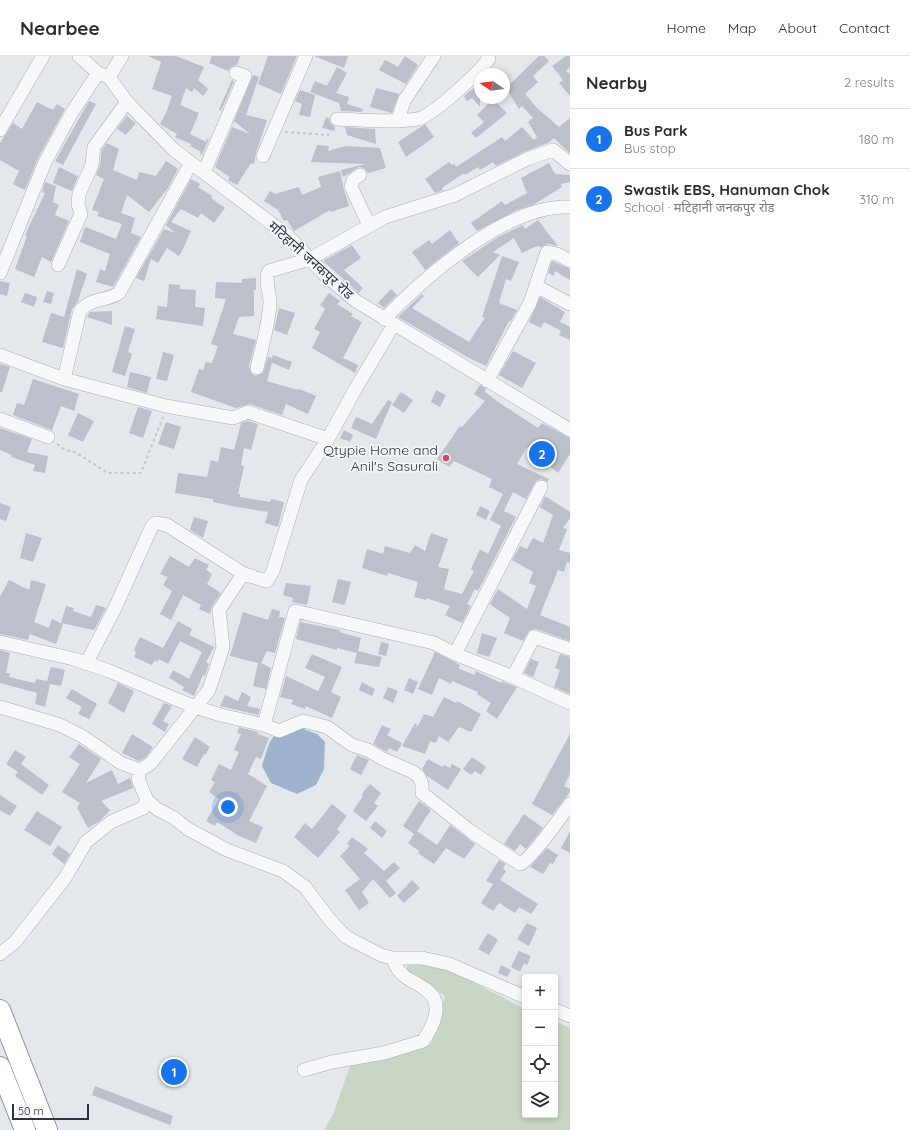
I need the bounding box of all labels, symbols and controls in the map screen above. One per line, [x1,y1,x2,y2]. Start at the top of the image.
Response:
text: Nearbee [20,16,100,40]
text: Home [667,19,706,37]
text: Map [728,19,756,37]
text: About [778,19,817,37]
text: Contact [839,19,890,37]
north arrow [474,68,510,104]
text: Nearby [586,72,647,93]
text: 2 results [844,74,894,90]
text: Bus Park [624,121,688,140]
text: 1 [596,131,602,147]
text: 180 m [859,131,894,147]
text: Bus stop [624,140,676,156]
text: Swastik EBS, Hanuman Chok [624,180,830,199]
text: 2 [595,191,603,207]
text: 310 m [859,191,894,207]
text: School · मटिहानी जनकपुर रोड [624,199,775,215]
street label: मटिहानी जनकपुर रोड [264,217,358,304]
pin: 2 [529,439,555,469]
place label: Qtypie Home and Anil's Sasurali [323,441,438,475]
marker: Qtypie Home and Anil's Sasurali [441,453,451,463]
your location [218,797,238,817]
map controls [522,974,558,1118]
button: + [522,974,558,1010]
button: − [522,1010,558,1046]
button: locate [522,1046,558,1082]
pin: 1 [161,1057,187,1087]
button: layers [522,1082,558,1118]
scale bar [12,1102,89,1121]
text: 50 m [18,1104,44,1118]

